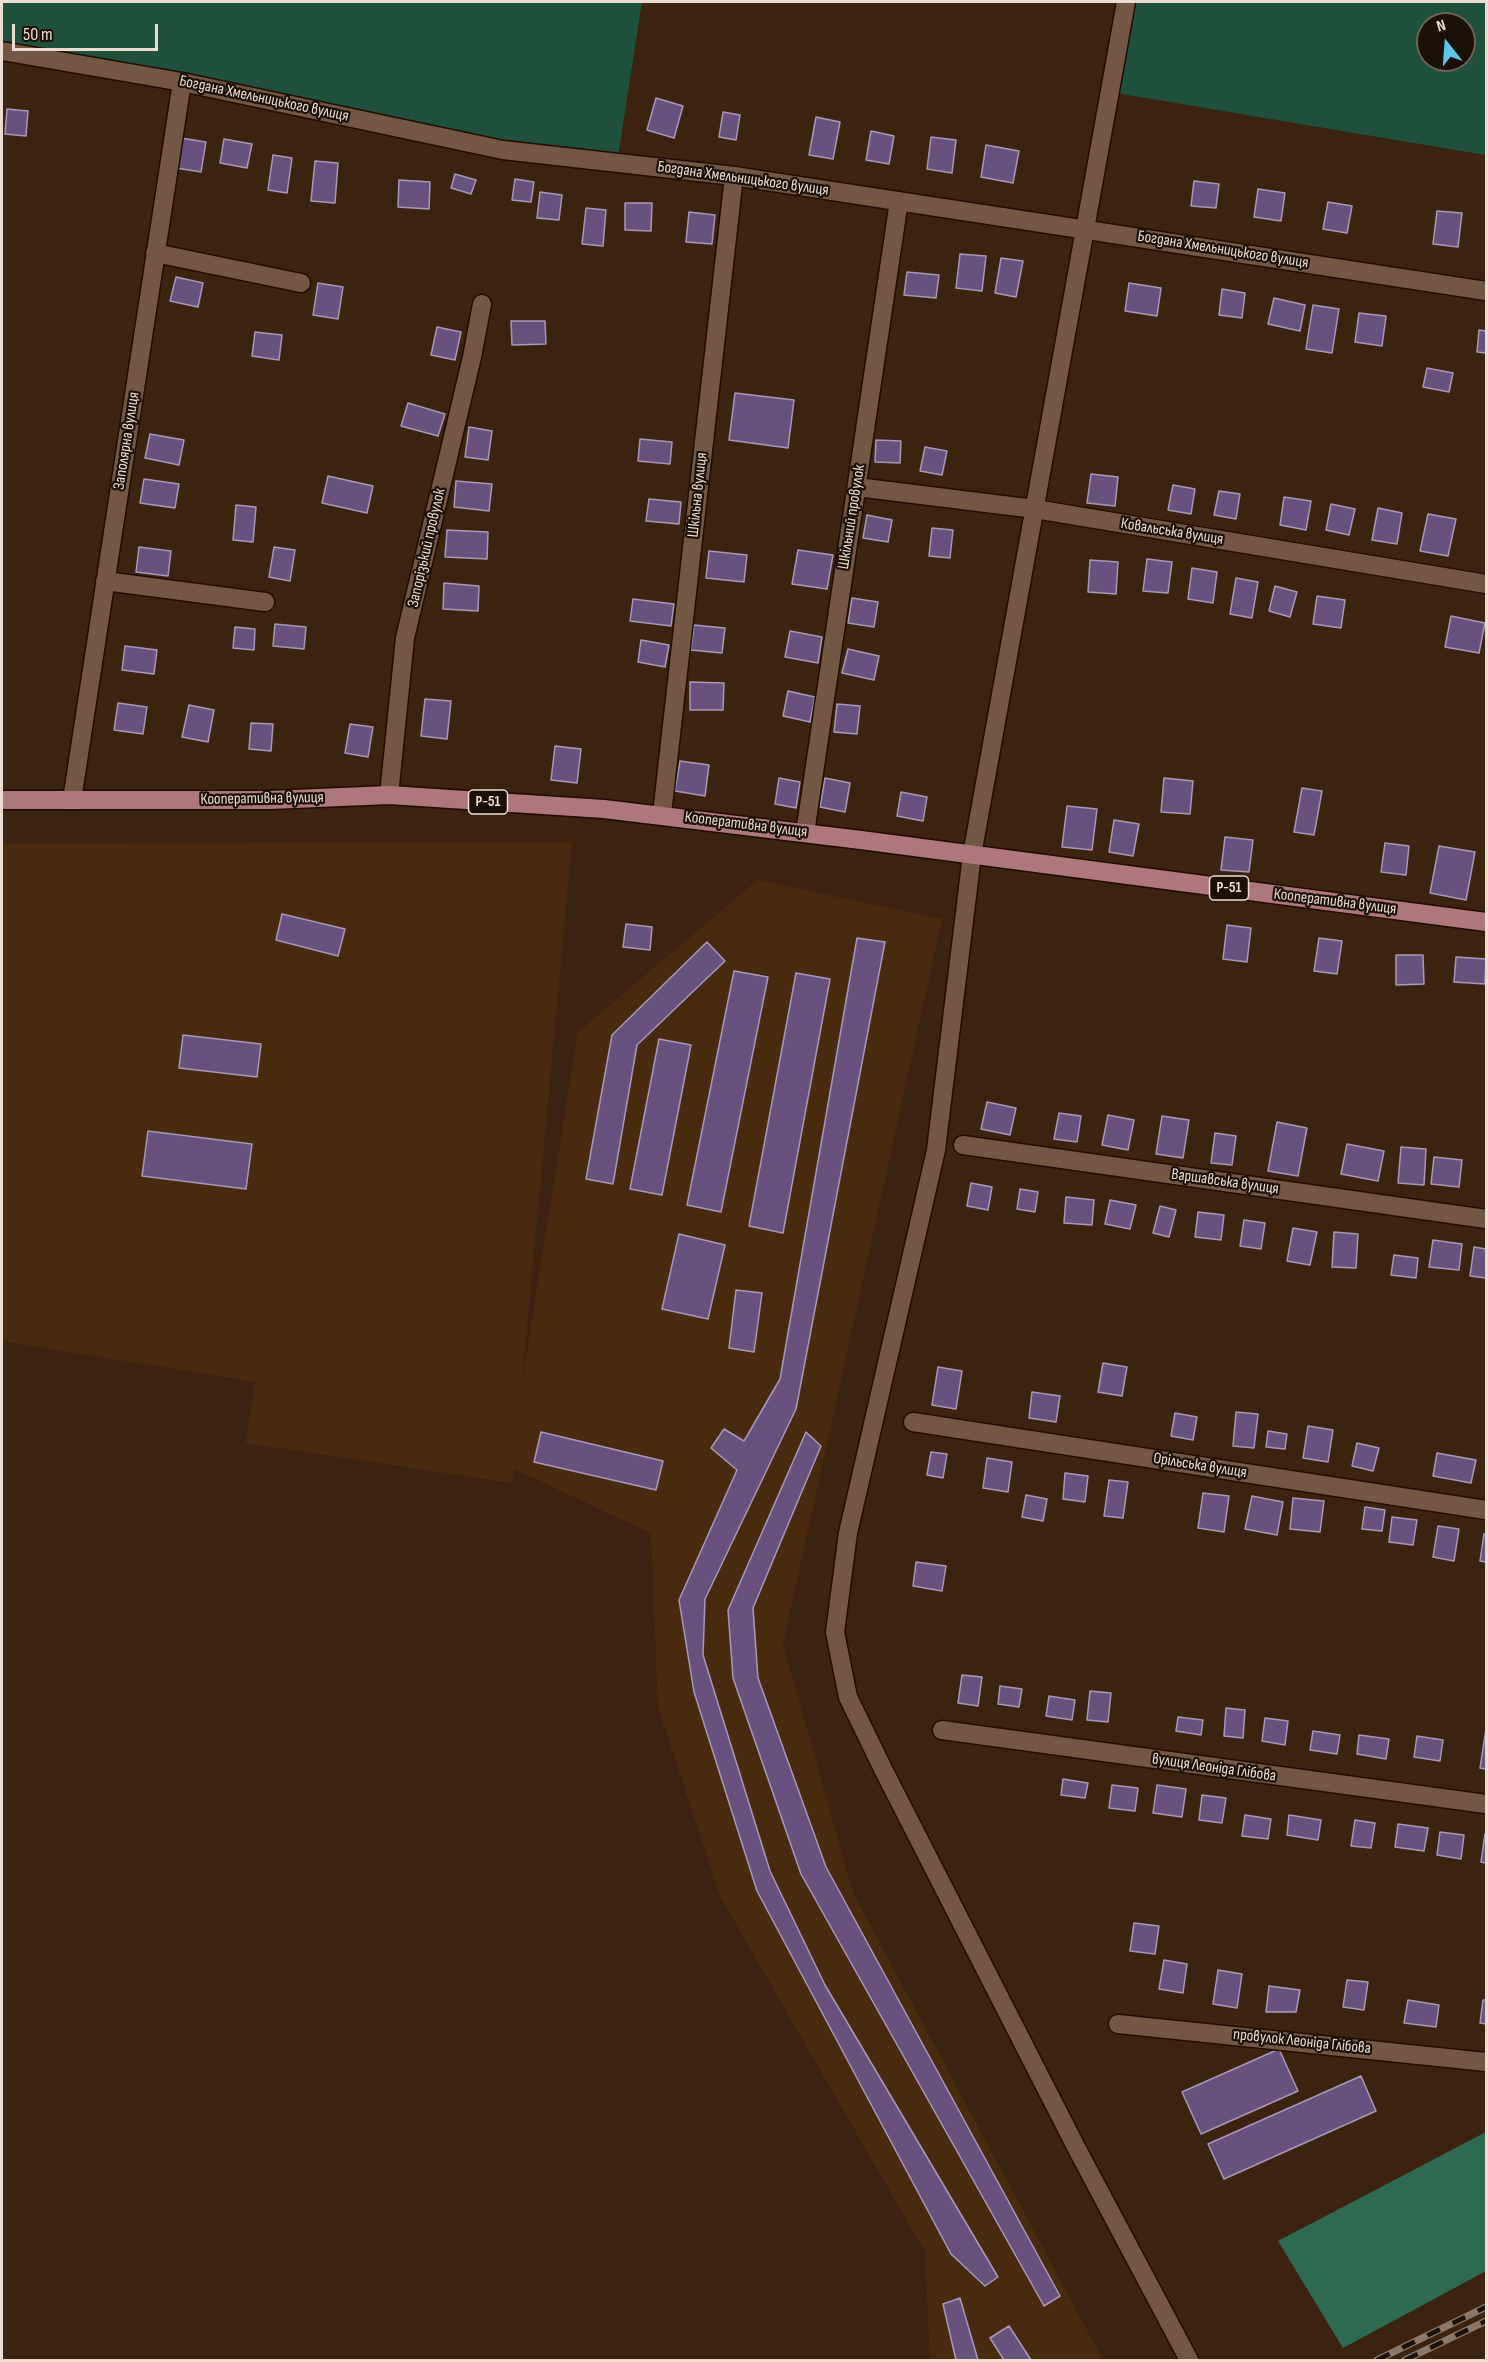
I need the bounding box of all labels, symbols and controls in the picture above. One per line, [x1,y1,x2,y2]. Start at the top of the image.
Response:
scale bar [15,12,160,50]
north arrow [1416,12,1476,72]
text: N [1434,16,1448,37]
text: 50 m [23,24,53,45]
street label: Богдана Хмельницького вулиця [178,72,350,126]
street label: Богдана Хмельницького вулиця [656,157,830,201]
street label: Богдана Хмельницького вулиця [1136,227,1310,273]
street label: Заполярна вулиця [110,391,144,491]
street label: Шкільна вулиця [684,452,712,538]
street label: Шкільний провулок [834,463,870,571]
street label: Запорізький провулок [404,487,450,609]
street label: Ковальська вулиця [1119,514,1225,550]
street label: Кооперативна вулиця [200,788,324,810]
road number: Р-51 [468,790,508,814]
street label: Кооперативна вулиця [684,808,808,842]
road number: Р-51 [1210,876,1248,900]
street label: Кооперативна вулиця [1273,885,1397,919]
street label: Варшавська вулиця [1170,1165,1280,1199]
street label: Орільська вулиця [1152,1449,1248,1483]
street label: вулиця Леоніда Глібова [1151,1750,1277,1786]
street label: провулок Леоніда Глібова [1232,2025,1372,2059]

